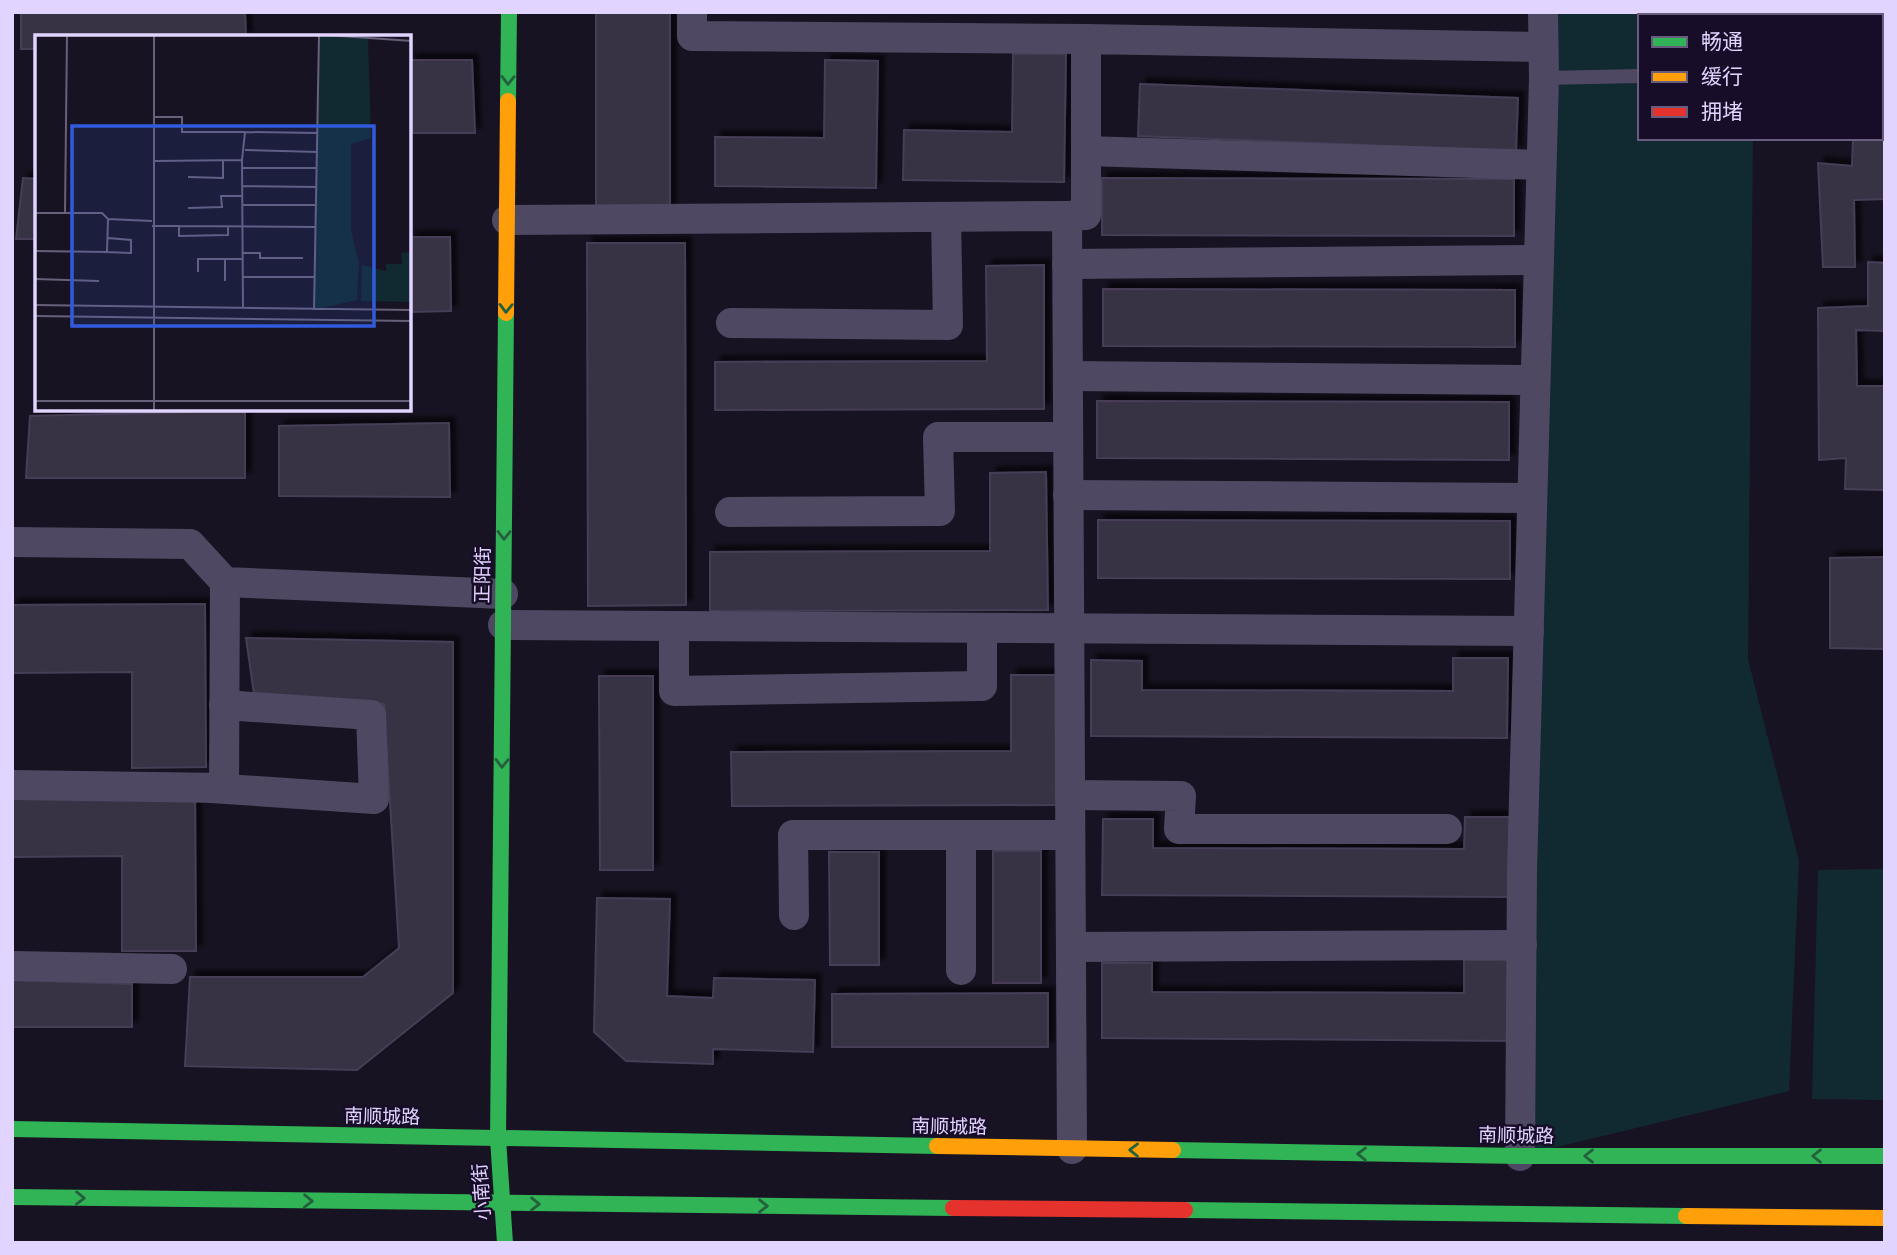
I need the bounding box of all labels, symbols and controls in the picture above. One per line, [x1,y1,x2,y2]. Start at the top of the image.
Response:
legend [1638,14,1883,140]
text: 畅通 [1701,29,1743,54]
inset map [35,35,411,411]
text: 缓行 [1701,64,1743,89]
one-way arrow [500,76,516,86]
text: 拥堵 [1701,99,1743,124]
one-way arrow [498,303,514,314]
one-way arrow [496,531,512,541]
street label: 正阳街 [471,546,493,604]
one-way arrow [494,758,510,769]
street label: 南顺城路 [344,1104,420,1128]
street label: 南顺城路 [911,1114,987,1138]
street label: 南顺城路 [1478,1123,1554,1147]
one-way arrow [1128,1142,1139,1158]
one-way arrow [1356,1146,1366,1162]
one-way arrow [1583,1148,1594,1164]
one-way arrow [1811,1148,1821,1164]
street label: 小南街 [468,1163,494,1221]
one-way arrow [75,1190,86,1205]
one-way arrow [303,1193,314,1209]
one-way arrow [531,1196,541,1212]
one-way arrow [758,1198,769,1214]

